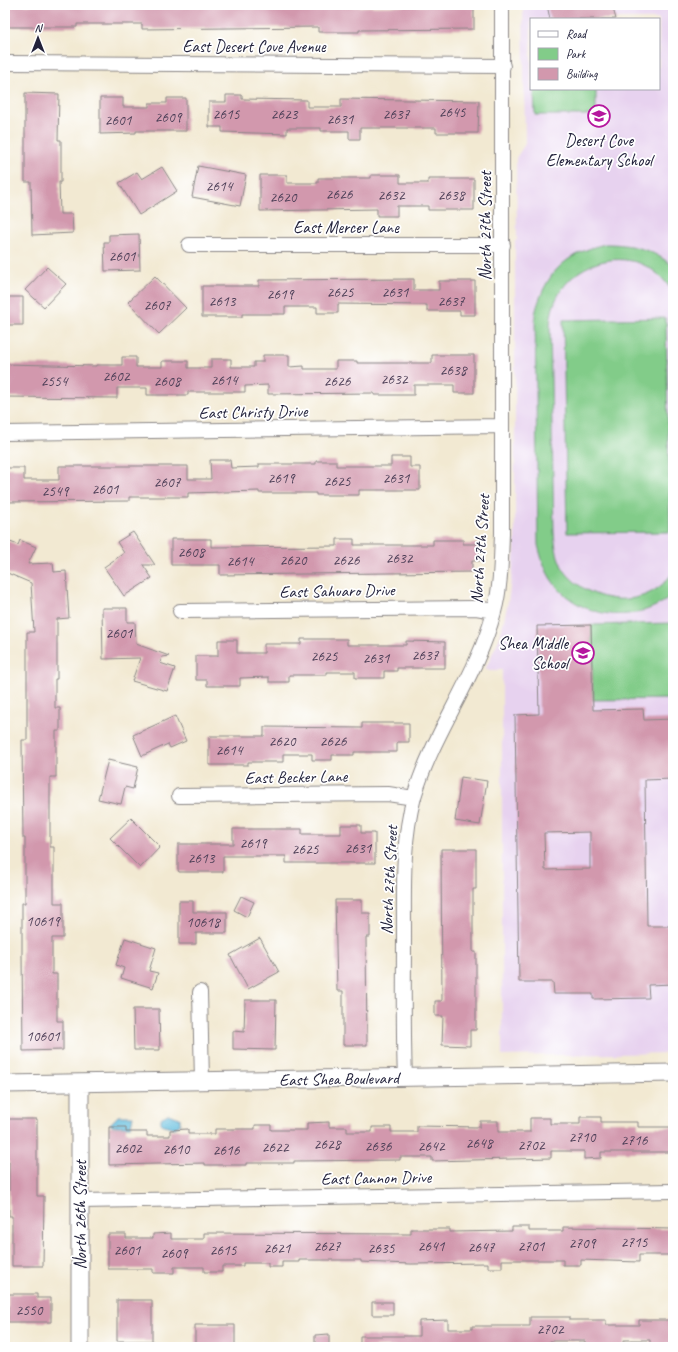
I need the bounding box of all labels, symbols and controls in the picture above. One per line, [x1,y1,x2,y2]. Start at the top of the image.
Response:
north arrow [18,18,58,58]
legend [530,18,660,90]
text: N [35,21,44,35]
text: Road [566,26,588,42]
street label: East Desert Cove Avenue [183,36,327,57]
text: Park [566,46,587,62]
text: Building [566,66,598,82]
house number: 2645 [438,103,467,122]
school or university icon: Desert Cove Elementary School [586,103,612,129]
house number: 2615 [212,105,241,124]
house number: 2623 [270,105,299,124]
house number: 2637 [382,105,411,124]
house number: 2609 [154,108,183,127]
house number: 2631 [326,110,355,129]
house number: 2601 [104,111,133,130]
place label: Desert Cove Elementary School [546,130,655,171]
street label: North 27th Street [475,169,496,281]
house number: 2614 [205,177,234,196]
house number: 2626 [325,185,354,204]
house number: 2632 [377,186,406,205]
house number: 2638 [437,186,466,205]
house number: 2620 [269,188,298,207]
street label: East Mercer Lane [293,217,400,238]
house number: 2601 [108,247,137,266]
house number: 2625 [326,283,355,302]
house number: 2631 [381,283,410,302]
house number: 2619 [266,285,295,304]
house number: 2613 [208,292,237,311]
house number: 2637 [437,292,466,311]
house number: 2607 [143,296,172,315]
house number: 2638 [439,361,468,380]
house number: 2602 [102,367,131,386]
house number: 2632 [380,370,409,389]
house number: 2614 [210,371,239,390]
house number: 2554 [40,372,69,391]
house number: 2608 [153,372,182,391]
house number: 2626 [323,372,352,391]
street label: East Christy Drive [198,401,309,423]
house number: 2619 [267,469,296,488]
house number: 2631 [382,469,411,488]
house number: 2625 [323,472,352,491]
house number: 2607 [153,473,182,492]
house number: 2601 [91,480,120,499]
house number: 2549 [41,482,70,501]
street label: North 27th Street [466,491,494,604]
house number: 2608 [177,543,206,562]
house number: 2632 [385,549,414,568]
house number: 2620 [279,551,308,570]
house number: 2626 [332,551,361,570]
house number: 2614 [226,552,255,571]
street label: East Sahuaro Drive [279,579,396,603]
house number: 2601 [105,624,134,643]
place label: Shea Middle School [498,633,571,674]
school or university icon: Shea Middle School [570,640,596,666]
house number: 2637 [411,646,440,665]
house number: 2625 [310,647,339,666]
house number: 2631 [362,649,391,668]
house number: 2620 [268,732,297,751]
house number: 2626 [319,732,348,751]
house number: 2614 [215,741,244,760]
street label: East Becker Lane [245,766,349,788]
street label: North 27th Street [376,823,402,935]
house number: 2619 [239,834,268,853]
house number: 2631 [344,839,373,858]
house number: 2625 [291,840,320,859]
house number: 2613 [187,849,216,868]
house number: 10619 [26,912,61,931]
house number: 10618 [186,913,221,932]
house number: 10601 [26,1027,61,1046]
street label: East Shea Boulevard [279,1067,401,1091]
house number: 2710 [568,1128,597,1147]
house number: 2716 [620,1131,649,1150]
house number: 2648 [465,1134,494,1153]
house number: 2628 [313,1135,342,1154]
house number: 2702 [517,1136,546,1155]
house number: 2636 [364,1137,393,1156]
house number: 2642 [417,1137,446,1156]
house number: 2622 [261,1138,290,1157]
house number: 2602 [114,1139,143,1158]
house number: 2610 [162,1140,191,1159]
house number: 2616 [212,1141,241,1160]
street label: North 26th Street [70,1158,91,1270]
street label: East Cannon Drive [321,1167,433,1189]
house number: 2715 [620,1233,649,1252]
house number: 2709 [568,1234,597,1253]
house number: 2627 [313,1237,342,1256]
house number: 2641 [417,1237,446,1256]
house number: 2701 [517,1237,546,1256]
house number: 2647 [467,1238,496,1257]
house number: 2621 [263,1239,292,1258]
house number: 2635 [367,1239,396,1258]
house number: 2601 [113,1241,142,1260]
house number: 2615 [209,1241,238,1260]
house number: 2609 [160,1244,189,1263]
house number: 2550 [15,1301,44,1320]
house number: 2702 [536,1320,565,1339]

